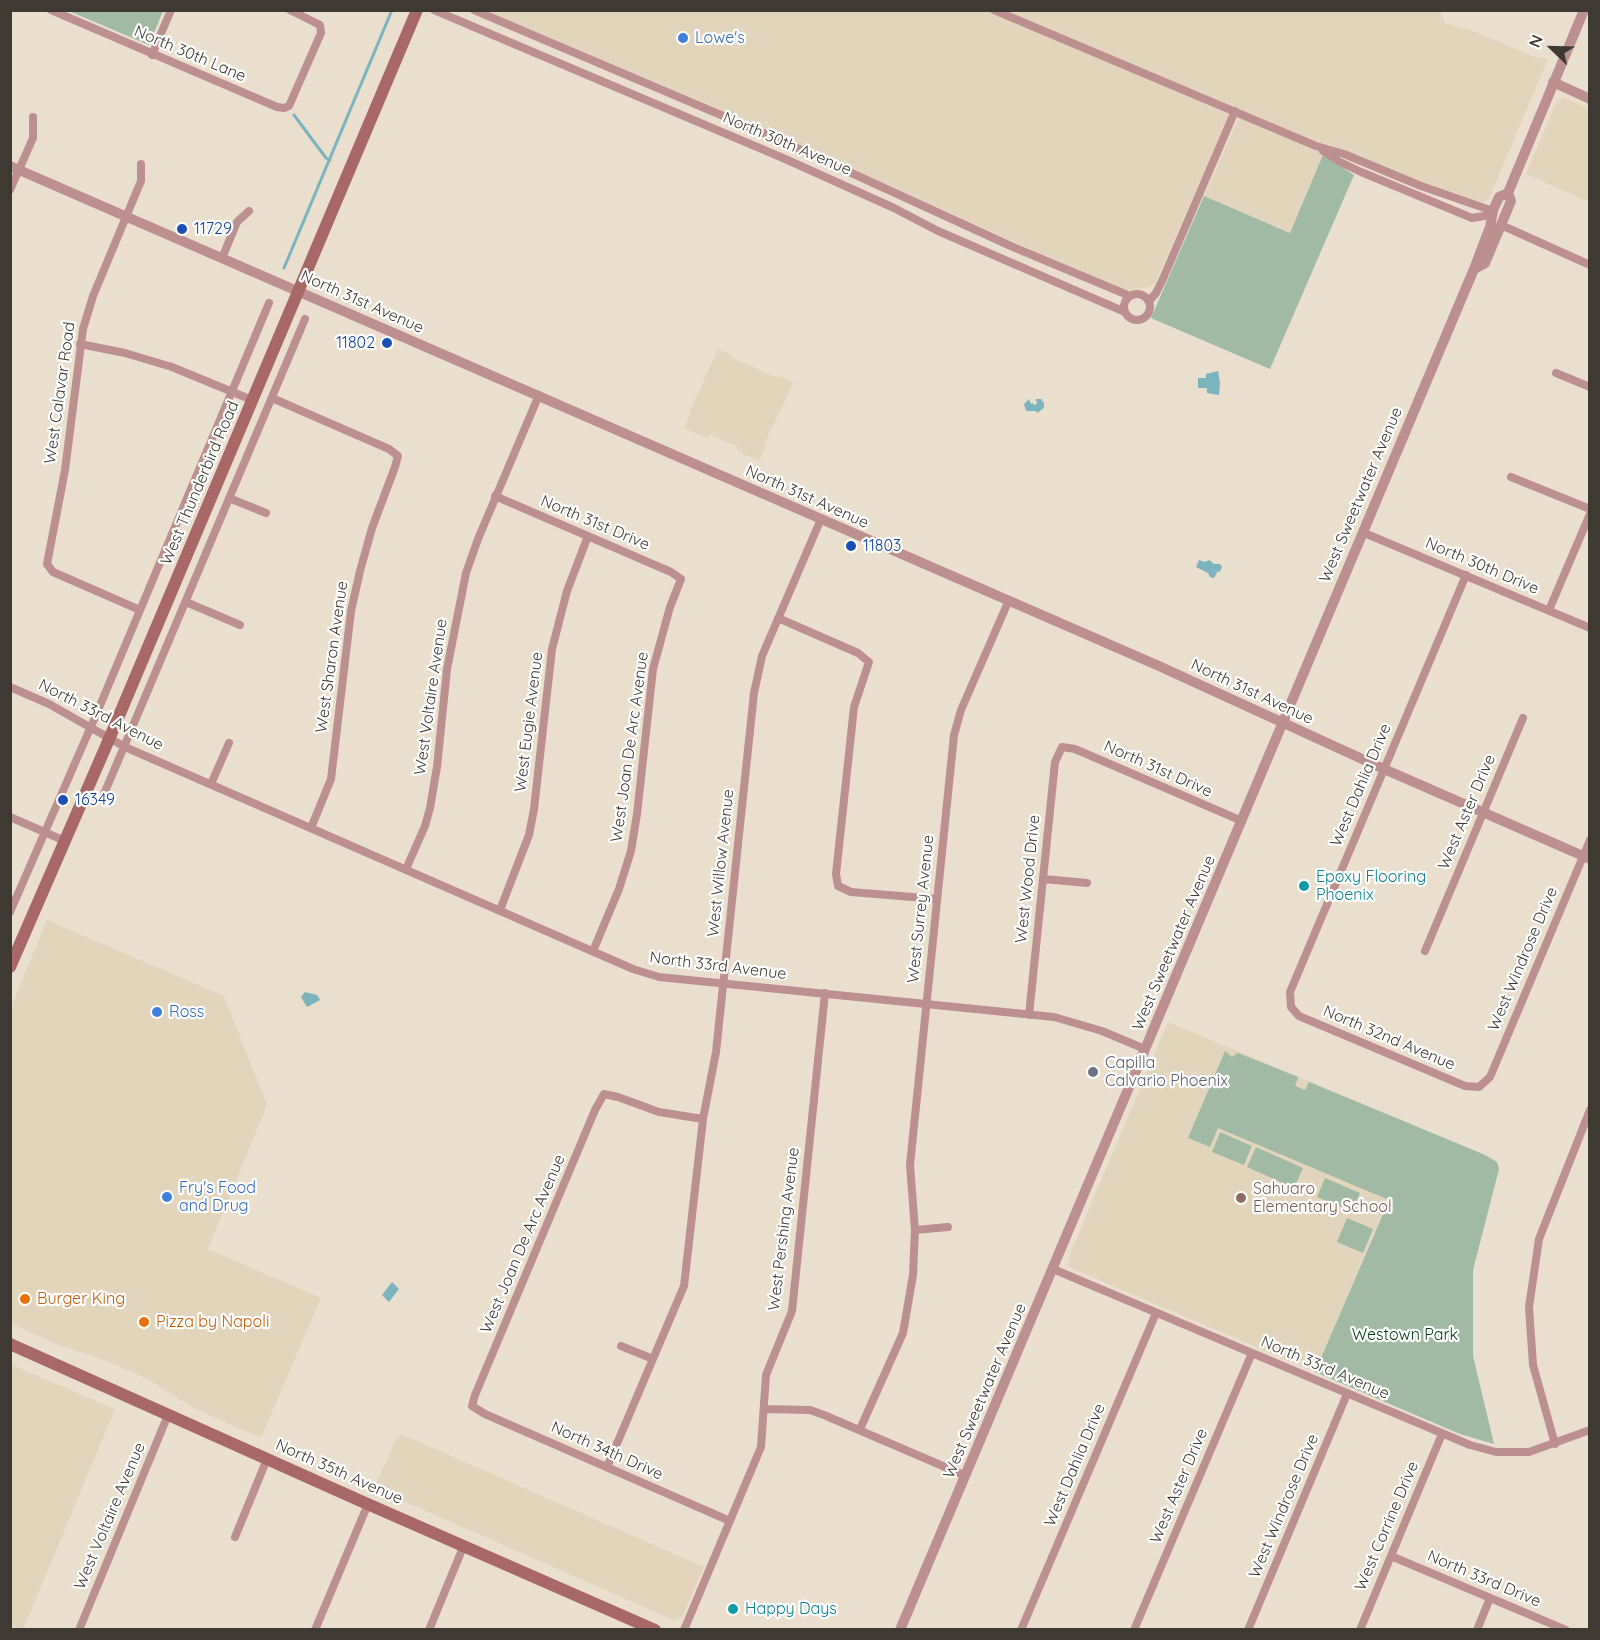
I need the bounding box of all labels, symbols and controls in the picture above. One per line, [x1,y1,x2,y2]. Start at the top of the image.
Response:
north arrow [1522,18,1582,78]
street label: North 30th Lane [131,22,249,86]
place label: Lowe's [695,28,745,48]
marker: Lowe's [676,31,690,45]
text: N [1524,32,1547,50]
street label: North 30th Avenue [720,108,854,180]
place label: 11729 [194,219,232,239]
marker: 11729 [175,222,189,236]
street label: North 31st Avenue [297,266,427,338]
street label: West Calavar Road [41,321,79,465]
place label: 11802 [336,333,375,353]
marker: 11802 [380,336,394,350]
street label: West Thunderbird Road [157,398,243,568]
street label: West Sweetwater Avenue [1315,405,1407,585]
street label: North 31st Avenue [742,461,872,533]
street label: North 31st Drive [538,491,652,555]
street label: North 30th Drive [1422,533,1542,599]
place label: 11803 [863,536,901,556]
marker: 11803 [844,539,858,553]
street label: West Sharon Avenue [312,580,352,734]
street label: West Voltaire Avenue [411,618,451,776]
street label: West Joan De Arc Avenue [607,650,653,844]
street label: West Eugie Avenue [511,651,547,793]
street label: North 31st Avenue [1188,655,1316,729]
street label: North 33rd Avenue [35,675,167,755]
street label: West Dahlia Drive [1326,721,1396,849]
street label: North 31st Drive [1101,737,1215,801]
street label: West Aster Drive [1434,752,1500,872]
street label: West Willow Avenue [704,788,738,938]
place label: 16349 [75,790,115,810]
marker: 16349 [56,793,70,807]
street label: West Wood Drive [1012,814,1044,944]
street label: West Surrey Avenue [904,834,938,984]
street label: West Sweetwater Avenue [1128,853,1220,1033]
place label: Epoxy Flooring Phoenix [1316,867,1426,905]
marker: Epoxy Flooring Phoenix [1297,879,1311,893]
street label: West Windrose Drive [1484,884,1562,1034]
street label: North 33rd Avenue [648,948,788,984]
street label: North 32nd Avenue [1320,1001,1458,1075]
place label: Ross [169,1002,204,1022]
marker: Ross [150,1005,164,1019]
place label: Capilla Calvario Phoenix [1105,1053,1228,1091]
marker: Capilla Calvario Phoenix [1086,1065,1100,1079]
street label: West Pershing Avenue [764,1146,804,1312]
street label: West Joan De Arc Avenue [477,1152,569,1336]
place label: Fry's Food and Drug [179,1178,256,1216]
place label: Sahuaro Elementary School [1253,1179,1392,1217]
marker: Fry's Food and Drug [160,1190,174,1204]
marker: Sahuaro Elementary School [1234,1191,1248,1205]
place label: Burger King [37,1289,125,1309]
marker: Burger King [18,1292,32,1306]
street label: West Sweetwater Avenue [939,1301,1031,1481]
place label: Pizza by Napoli [156,1312,269,1332]
marker: Pizza by Napoli [137,1315,151,1329]
park label: Westown Park [1352,1325,1458,1345]
street label: North 33rd Avenue [1258,1332,1392,1404]
street label: West Dahlia Drive [1040,1401,1110,1529]
street label: North 34th Drive [548,1418,666,1484]
street label: West Aster Drive [1146,1426,1212,1546]
street label: West Windrose Drive [1245,1431,1323,1581]
street label: North 35th Avenue [272,1435,406,1509]
street label: West Voltaire Avenue [70,1440,150,1592]
street label: West Corrine Drive [1351,1458,1423,1594]
street label: North 33rd Drive [1424,1546,1544,1612]
place label: Happy Days [745,1599,837,1619]
marker: Happy Days [726,1602,740,1616]

